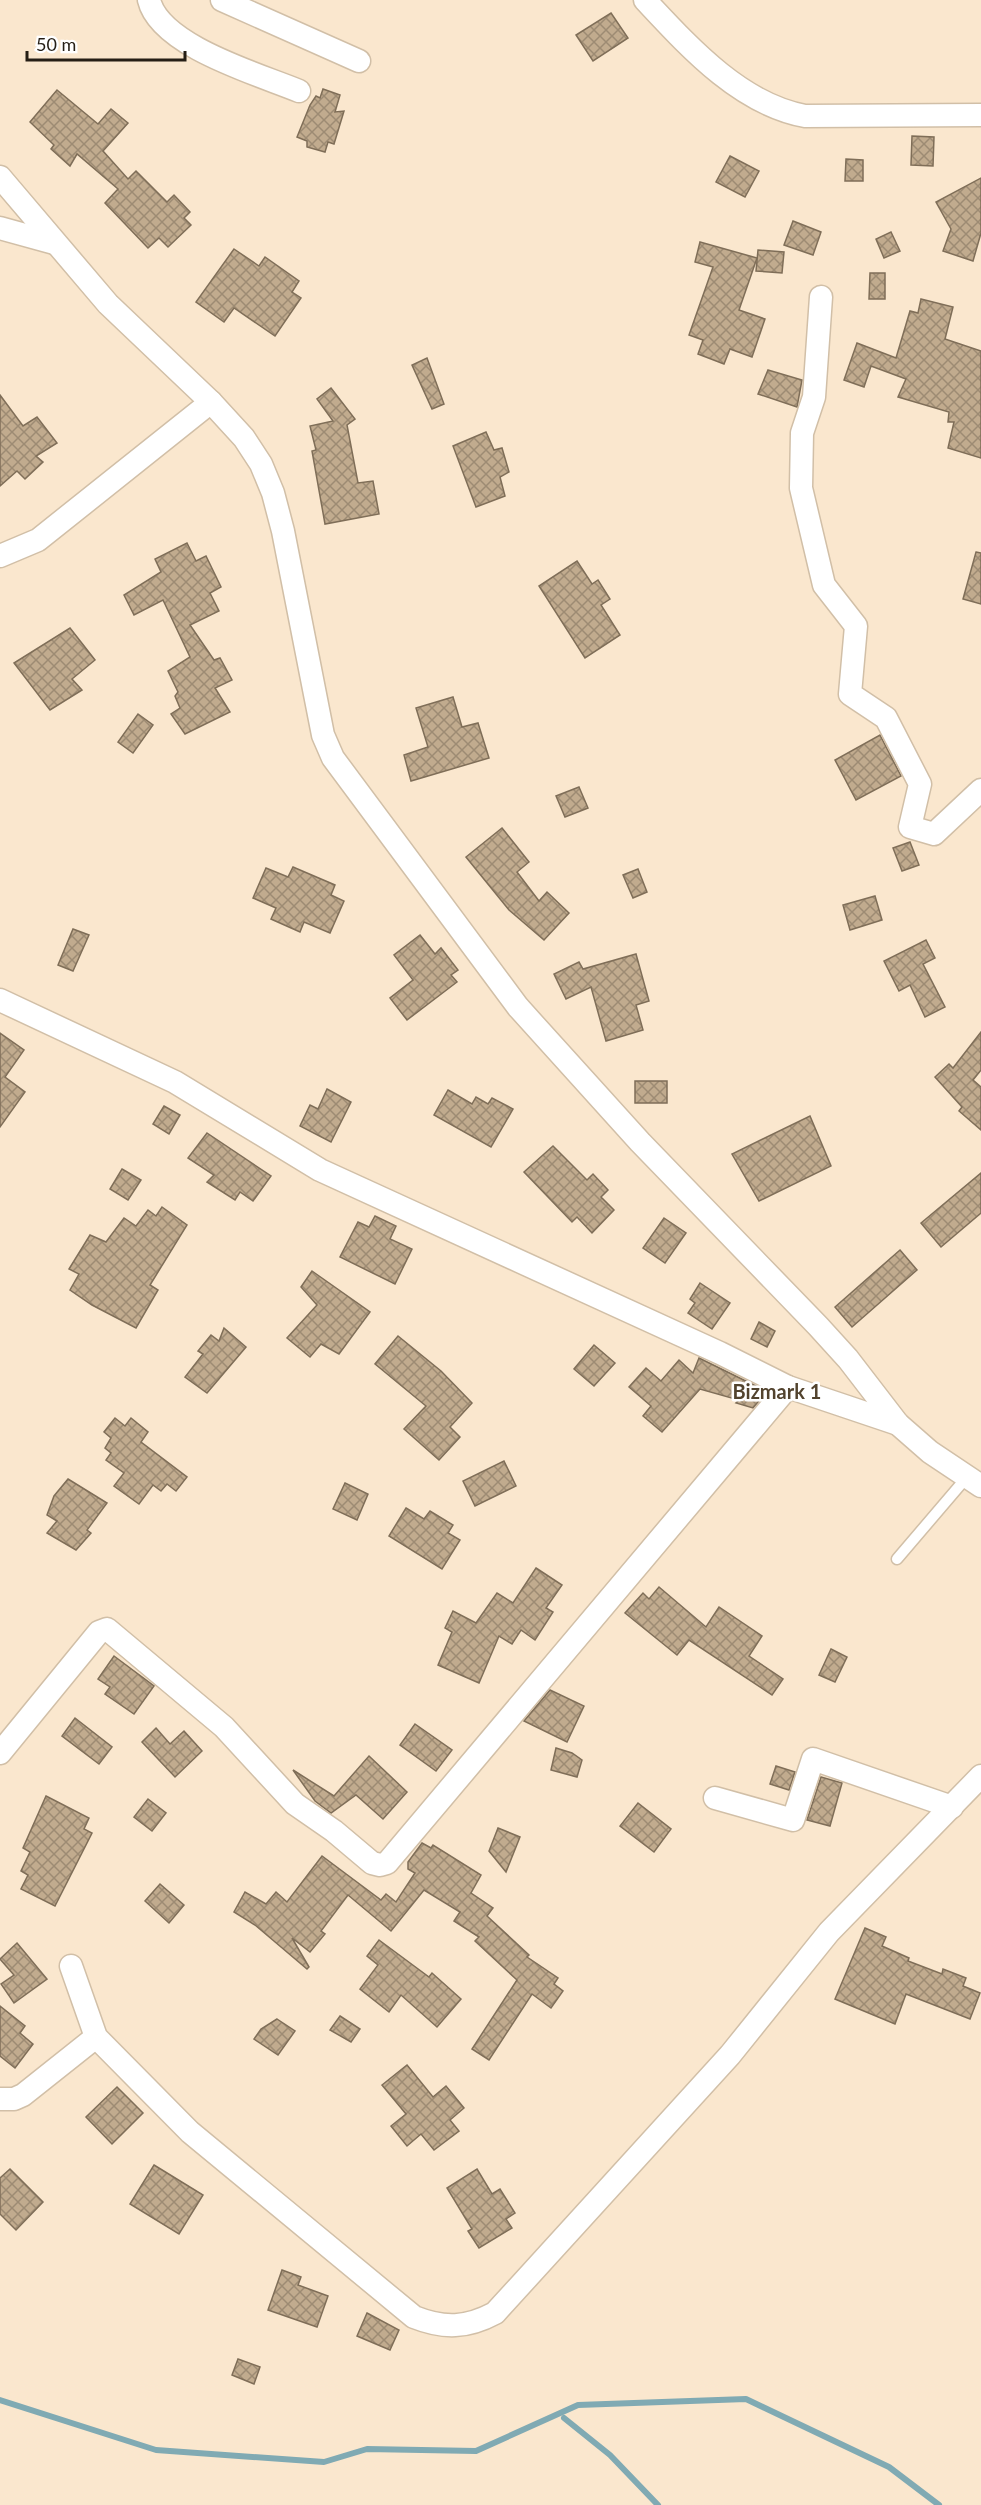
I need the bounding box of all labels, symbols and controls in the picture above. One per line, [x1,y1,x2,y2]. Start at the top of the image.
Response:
scale bar [27,24,184,62]
text: 50 m [36,33,76,55]
district label: Bizmark 1 [733,1379,821,1403]

